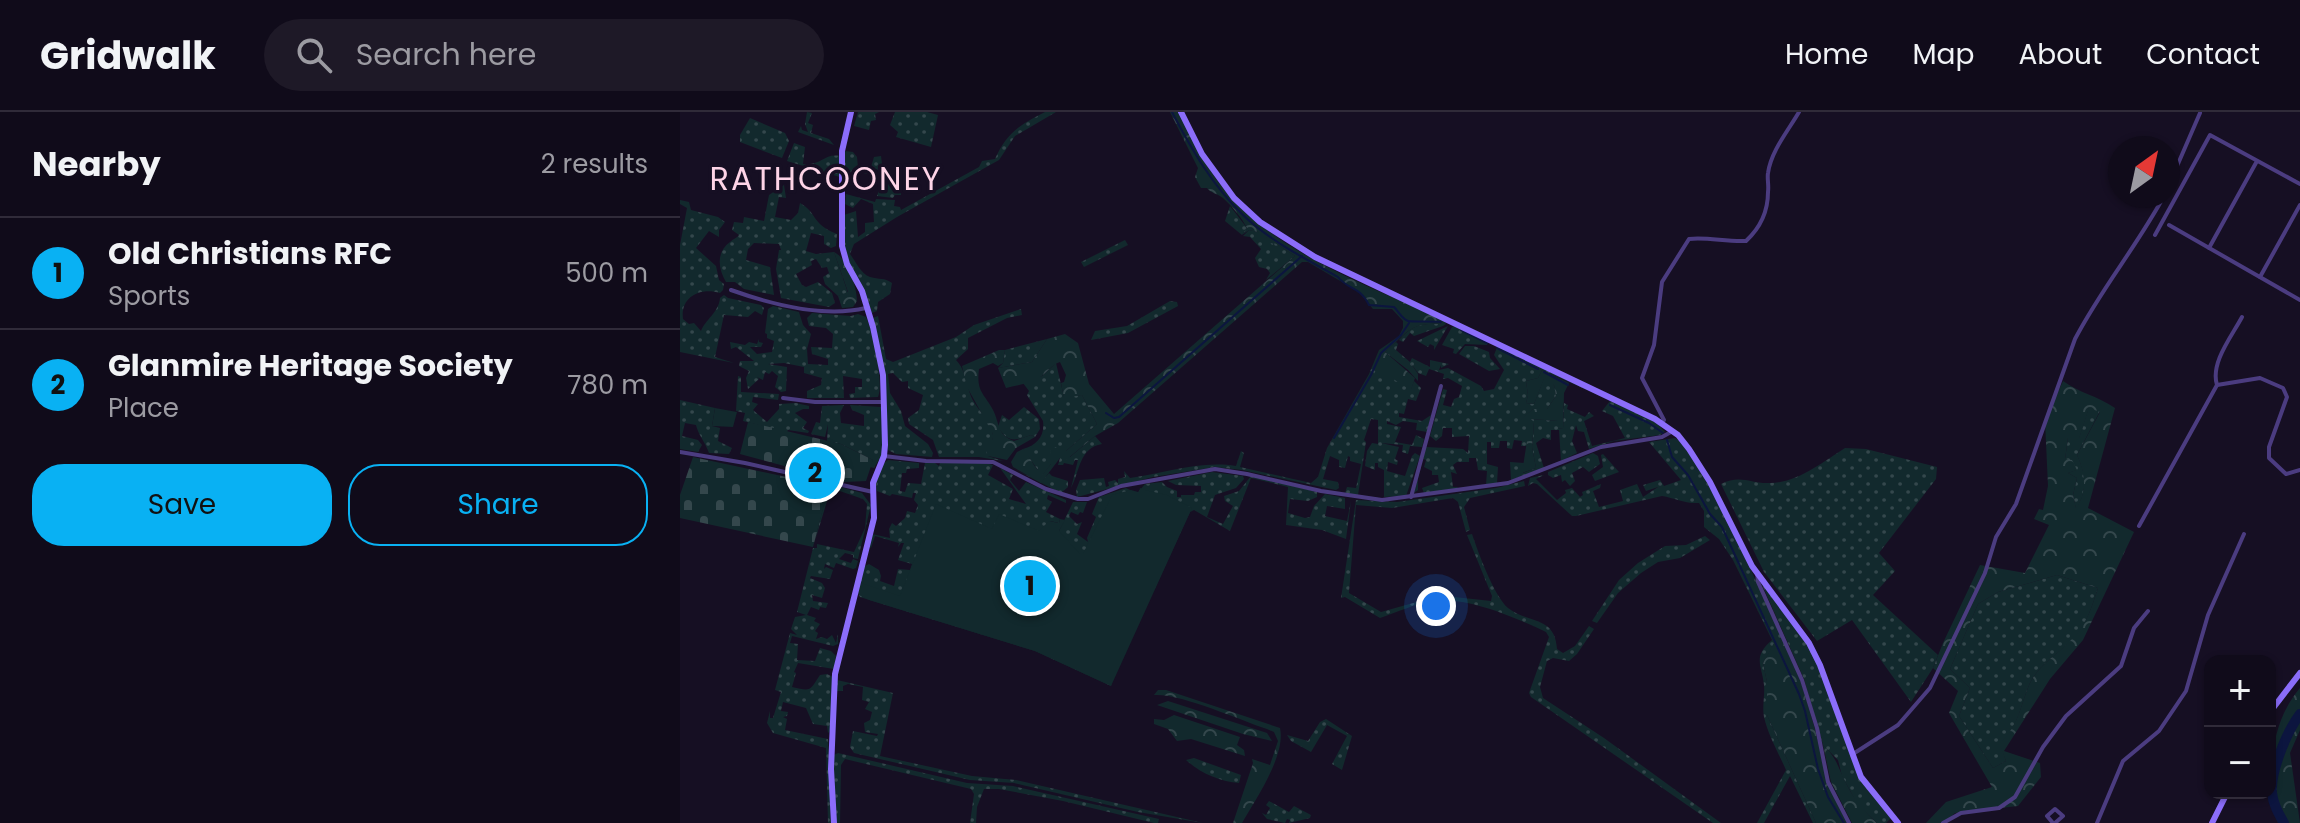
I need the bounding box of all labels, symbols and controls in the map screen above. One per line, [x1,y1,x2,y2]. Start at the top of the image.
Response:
search box [264,19,824,91]
text: Gridwalk [40,29,216,82]
icon: search [292,33,336,77]
text: Search here [356,33,536,76]
text: Home [1785,35,1868,74]
text: Map [1912,35,1974,74]
text: About [2018,35,2102,74]
text: Contact [2146,35,2260,74]
north arrow [2108,136,2180,208]
text: Nearby [32,140,161,188]
text: 2 results [541,146,648,182]
district label: RATHCOONEY [709,156,943,201]
text: Old Christians RFC [108,232,392,275]
text: 1 [53,255,63,291]
text: 500 m [565,255,648,291]
text: Sports [108,278,190,314]
text: Glanmire Heritage Society [108,344,513,387]
text: 2 [51,367,65,403]
text: 780 m [567,367,648,403]
text: Place [108,390,179,426]
pin: 2 [789,443,841,503]
button: Save [32,464,332,546]
button: Share [348,464,648,546]
pin: 1 [1004,556,1056,616]
your location [1416,586,1456,626]
map controls [2204,655,2276,799]
button: + [2204,655,2276,727]
button: − [2204,727,2276,799]

